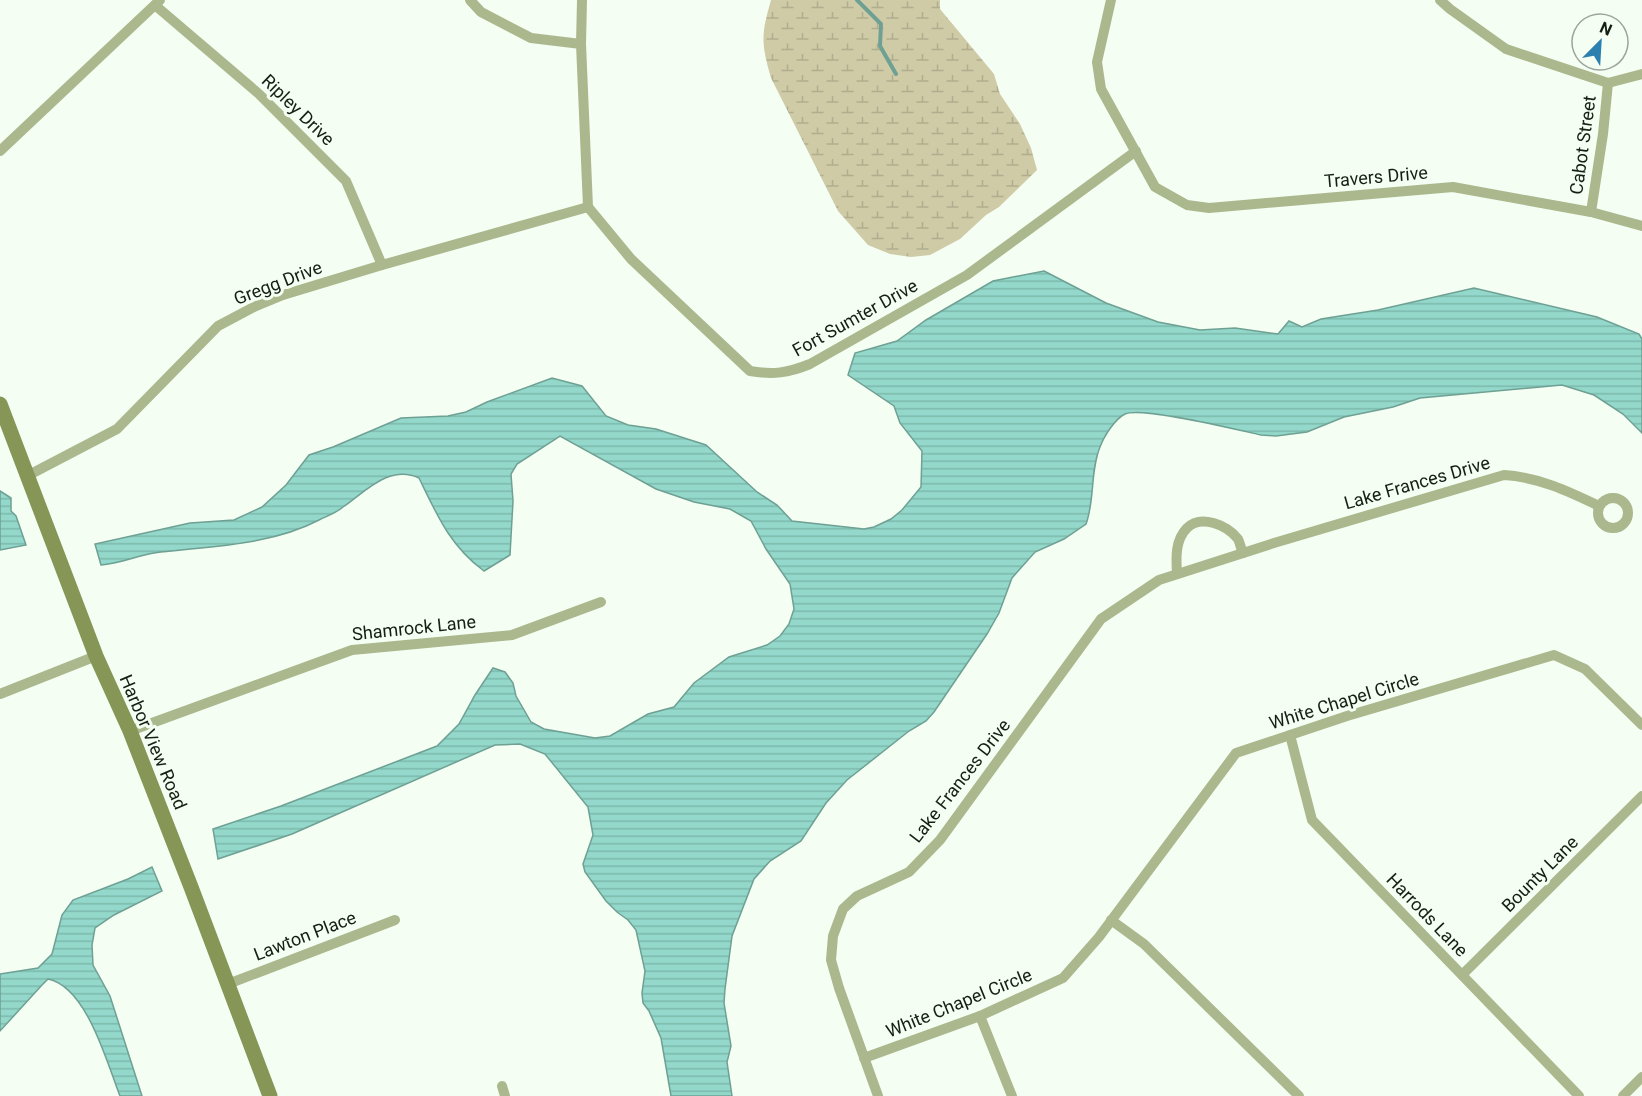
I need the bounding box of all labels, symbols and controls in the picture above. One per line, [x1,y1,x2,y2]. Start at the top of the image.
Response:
north arrow [1570,12,1630,72]
text: N [1597,18,1615,40]
street label: Ripley Drive [258,70,339,149]
street label: Cabot Street [1565,94,1600,196]
street label: Travers Drive [1323,162,1429,191]
street label: Gregg Drive [231,256,325,309]
street label: Fort Sumter Drive [789,274,921,361]
street label: Lake Frances Drive [1341,452,1492,513]
street label: Shamrock Lane [351,611,477,644]
street label: White Chapel Circle [1266,668,1421,733]
street label: Harbor View Road [116,671,191,812]
street label: Lake Frances Drive [905,715,1014,847]
street label: Bounty Lane [1497,831,1582,916]
street label: Harrods Lane [1382,869,1472,961]
street label: Lawton Place [251,906,359,965]
street label: White Chapel Circle [883,964,1035,1041]

